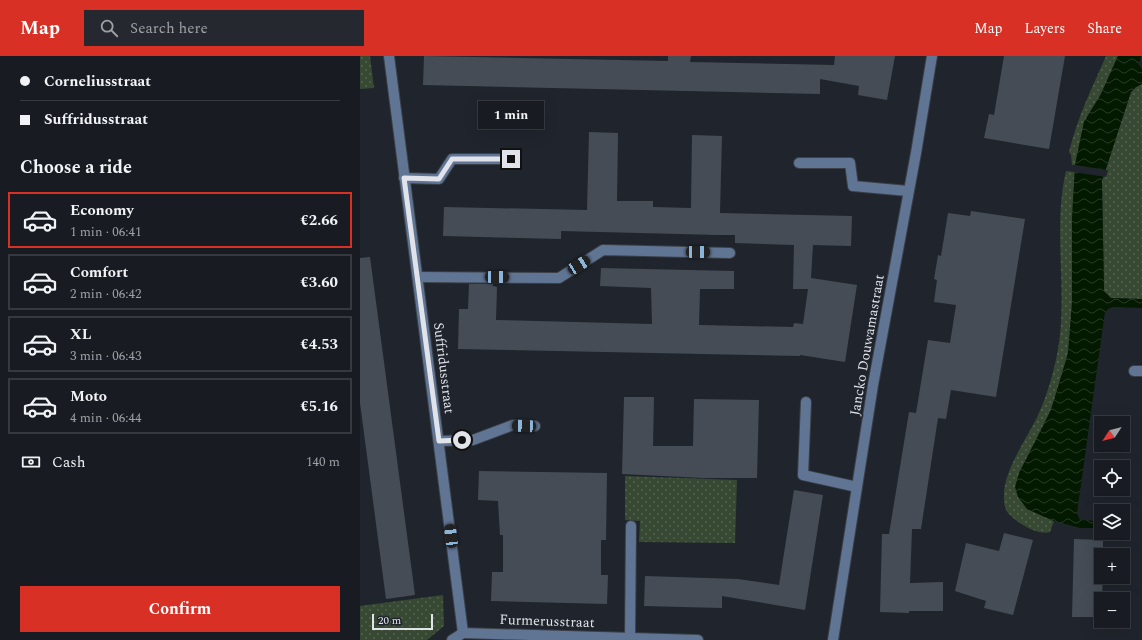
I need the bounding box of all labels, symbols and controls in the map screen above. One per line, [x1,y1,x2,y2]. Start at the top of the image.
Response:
search box [84,10,364,46]
text: Map [20,14,60,43]
icon: search [98,17,120,39]
text: Search here [130,17,208,40]
text: Map [974,18,1003,39]
text: Layers [1025,18,1065,39]
text: Share [1087,18,1122,39]
text: Corneliusstraat [44,70,151,93]
callout: 1 min [478,101,544,129]
text: 1 min [494,105,528,125]
text: Suffridusstraat [44,108,148,131]
route end [502,150,520,168]
text: Choose a ride [20,154,132,181]
text: Economy [70,199,134,222]
icon: car [22,202,58,238]
text: €2.66 [300,209,338,232]
text: 1 min · 06:41 [70,222,142,242]
car [686,246,710,258]
car [566,254,592,276]
text: Comfort [70,261,128,284]
icon: car [22,264,58,300]
text: €3.60 [300,271,338,294]
car [485,271,509,283]
street label: Jancko Douwamastraat [844,273,890,417]
text: 2 min · 06:42 [70,284,142,304]
street label: Suffridusstraat [428,321,460,415]
text: XL [70,323,91,346]
icon: car [22,326,58,362]
text: €4.53 [300,333,338,356]
text: 3 min · 06:43 [70,346,142,366]
text: Moto [70,385,107,408]
icon: car [22,388,58,424]
text: €5.16 [300,395,338,418]
text: 4 min · 06:44 [70,408,142,428]
north arrow [1094,416,1130,452]
map controls [1094,416,1130,628]
car [512,420,536,432]
route start [453,431,471,449]
icon: cash [20,451,42,473]
text: Cash [52,451,85,474]
text: 140 m [306,452,340,472]
button: locate [1094,460,1130,496]
button: layers [1094,504,1130,540]
car [444,523,458,549]
button: + [1094,548,1130,584]
button: Confirm [20,586,340,632]
button: − [1094,592,1130,628]
street label: Furmerusstraat [499,609,595,633]
scale bar [372,612,433,631]
text: 20 m [378,612,401,629]

